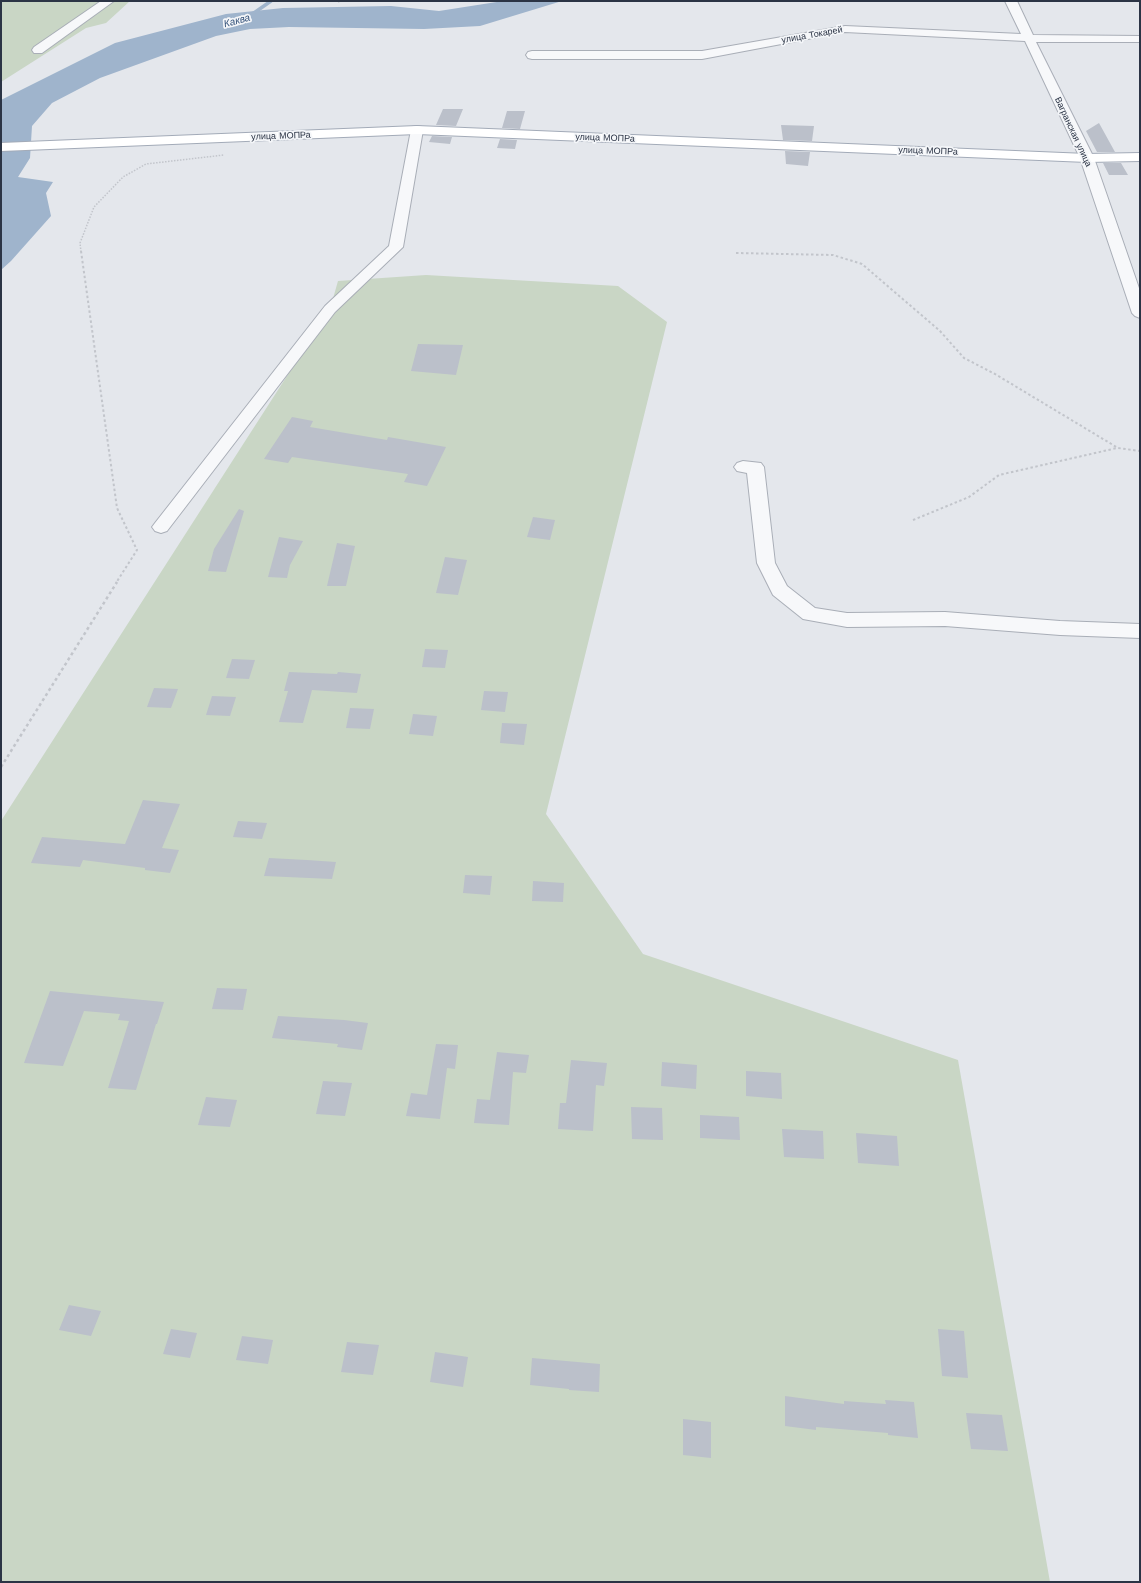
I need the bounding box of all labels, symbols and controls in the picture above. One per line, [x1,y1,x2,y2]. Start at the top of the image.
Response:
water label: Каква [223,12,251,30]
street label: улица Токарей [781,24,843,46]
street label: Вагранская улица [1052,95,1094,169]
street label: улица МОПРа [251,130,311,142]
street label: улица МОПРа [575,132,635,144]
street label: улица МОПРа [898,145,958,157]

